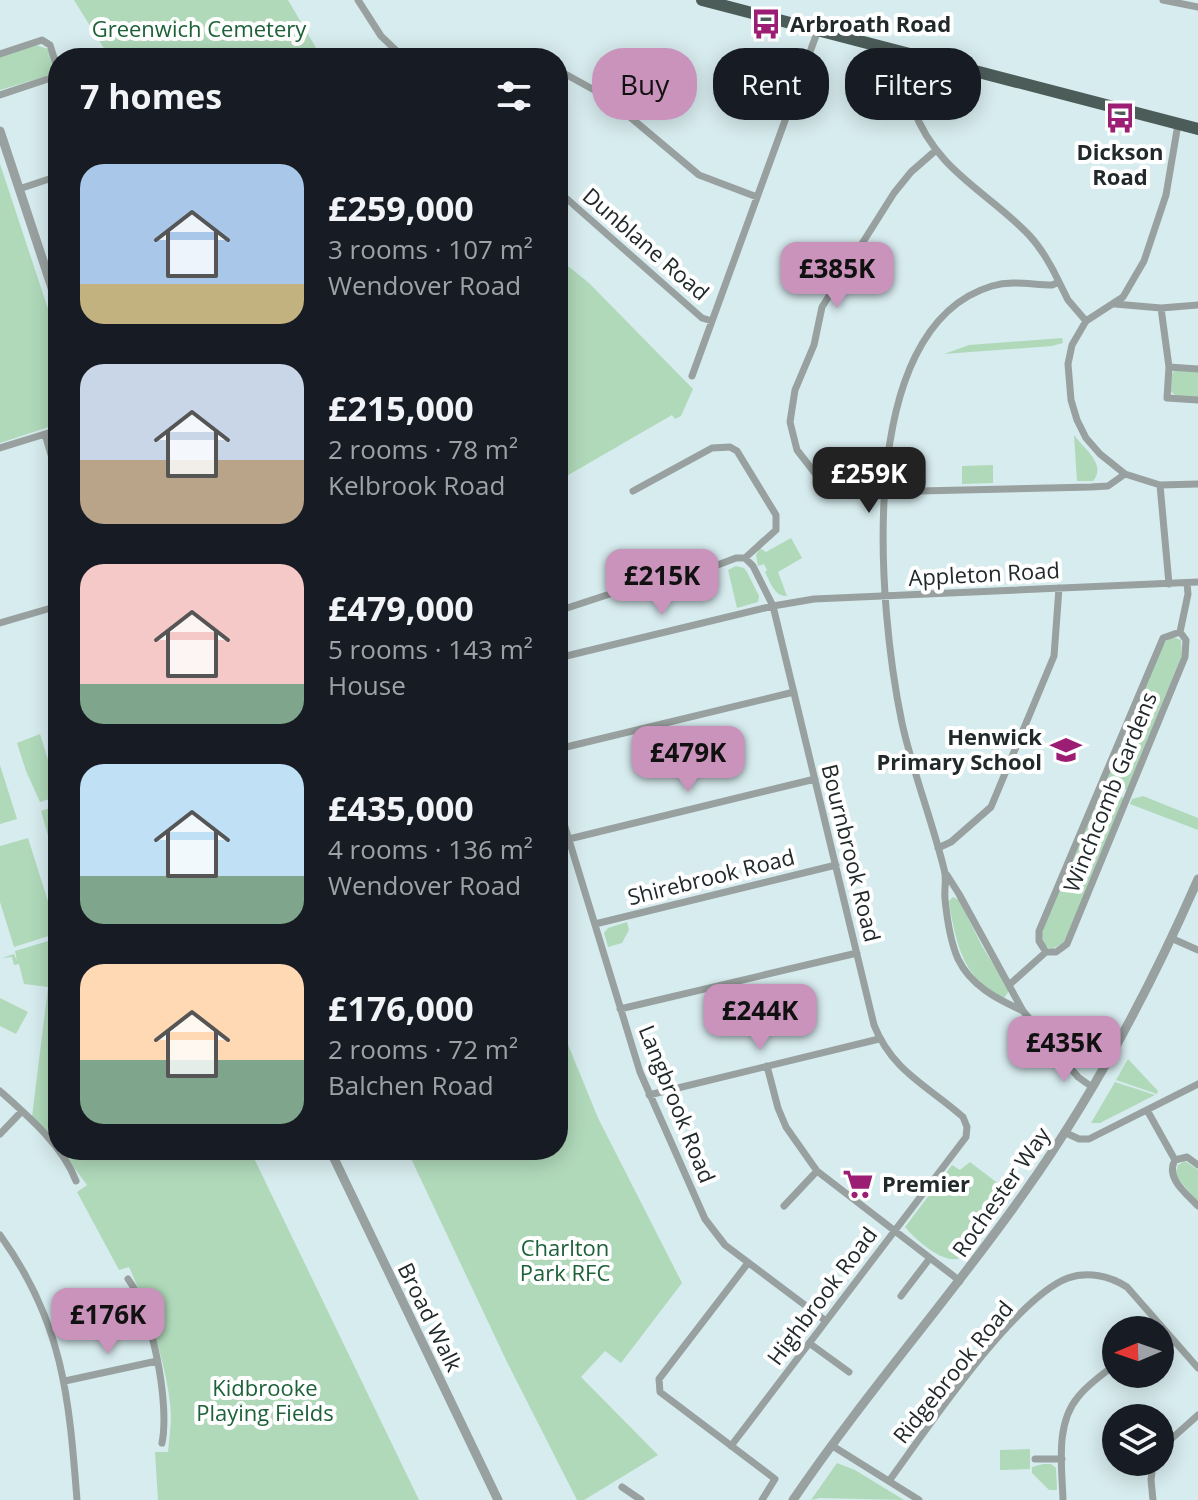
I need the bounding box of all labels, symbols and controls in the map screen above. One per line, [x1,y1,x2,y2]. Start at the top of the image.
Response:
bus stop icon: Arbroath Road [749,7,783,41]
place label: Arbroath Road [790,8,951,38]
park label: Greenwich Cemetery [92,13,307,43]
chip: Buy [592,48,697,120]
chip: Rent [713,48,829,120]
chip: Filters [845,48,981,120]
text: 7 homes [80,73,222,119]
icon: filters [492,74,536,118]
bus stop icon: Dickson Road [1103,101,1137,135]
place label: Dickson Road [1077,136,1163,191]
street label: Dunblane Road [577,180,716,306]
text: £259,000 [328,185,474,231]
icon: home [144,196,240,292]
text: 3 rooms · 107 m² [328,231,533,267]
pin: £385K [781,242,893,310]
text: £385K [799,250,875,286]
text: Wendover Road [328,267,521,303]
text: £215,000 [328,385,474,431]
icon: home [144,396,240,492]
text: 2 rooms · 78 m² [328,431,518,467]
pin: £259K [813,447,925,515]
text: £259K [831,455,907,491]
text: Kelbrook Road [328,467,505,503]
pin: £215K [606,549,718,617]
street label: Appleton Road [908,554,1060,592]
text: £215K [624,557,700,593]
text: £479,000 [328,585,474,631]
icon: home [144,596,240,692]
text: 5 rooms · 143 m² [328,631,533,667]
text: House [328,667,406,703]
street label: Winchcomb Gardens [1055,687,1163,896]
place label: Henwick Primary School [877,721,1042,776]
pin: £479K [632,726,744,794]
school or university icon: Henwick Primary School [1049,733,1083,767]
text: £479K [650,734,726,770]
street label: Bournbrook Road [815,761,889,945]
text: £435,000 [328,785,474,831]
icon: home [144,796,240,892]
text: 4 rooms · 136 m² [328,831,533,867]
street label: Shirebrook Road [624,841,797,911]
text: Wendover Road [328,867,521,903]
pin: £244K [704,984,816,1052]
text: £176,000 [328,985,474,1031]
text: £244K [722,992,798,1028]
icon: home [144,996,240,1092]
pin: £435K [1008,1016,1120,1084]
street label: Langbrook Road [633,1020,723,1187]
text: £435K [1026,1024,1102,1060]
text: 2 rooms · 72 m² [328,1031,518,1067]
text: Balchen Road [328,1067,494,1103]
street label: Rochester Way [944,1120,1057,1262]
supermarket icon: Premier [841,1167,875,1201]
place label: Premier [882,1168,970,1198]
street label: Highbrook Road [759,1220,883,1371]
park label: Charlton Park RFC [520,1232,610,1287]
street label: Broad Walk [392,1257,470,1376]
pin: £176K [52,1288,164,1356]
street label: Ridgebrook Road [885,1294,1019,1449]
text: £176K [70,1296,146,1332]
north arrow [1102,1316,1174,1388]
map controls [1102,1316,1174,1476]
park label: Kidbrooke Playing Fields [196,1372,334,1427]
button: layers [1102,1404,1174,1476]

